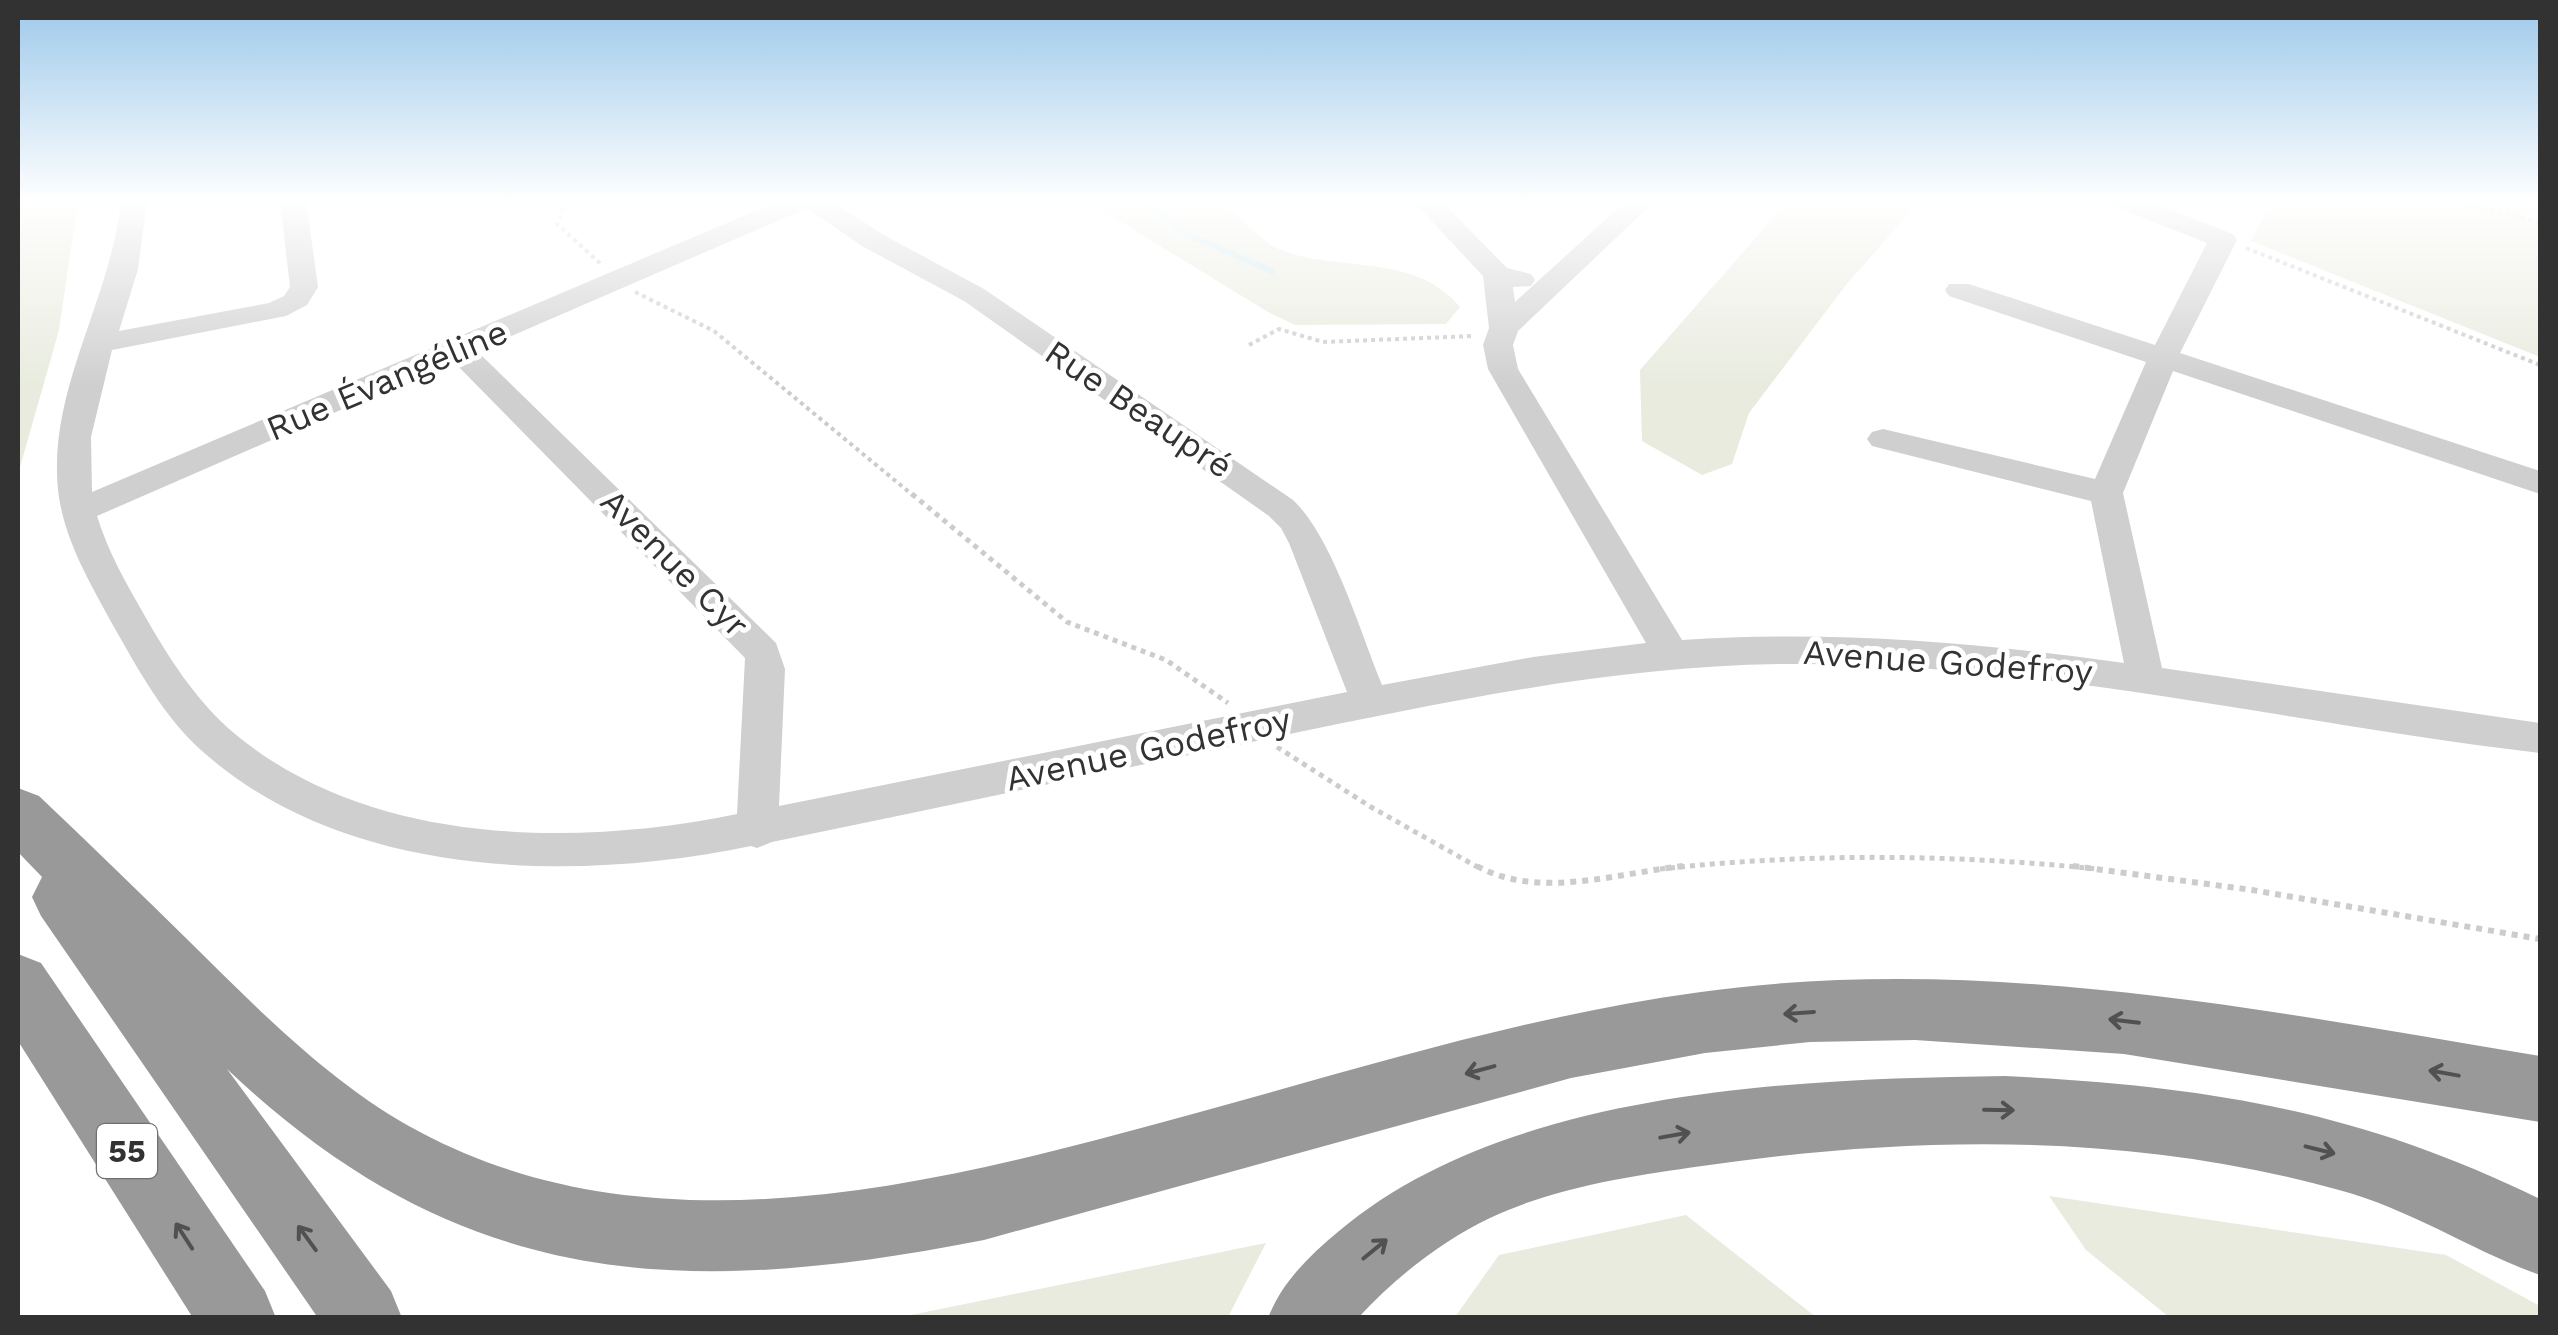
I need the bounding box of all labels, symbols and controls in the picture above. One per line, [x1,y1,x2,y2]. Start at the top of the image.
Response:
street label: Rue Évangéline [260,310,514,450]
street label: Rue Beaupré [1037,331,1241,487]
street label: Avenue Cyr [592,480,758,646]
street label: Avenue Godefroy [1802,631,2094,693]
street label: Avenue Godefroy [1002,698,1294,800]
one-way arrow [1784,1004,1816,1023]
one-way arrow [2108,1011,2140,1030]
one-way arrow [1465,1062,1496,1081]
one-way arrow [2429,1063,2461,1082]
one-way arrow [1982,1101,2014,1120]
road number: 55 [97,1124,157,1178]
one-way arrow [1658,1125,1691,1144]
one-way arrow [2304,1142,2335,1161]
one-way arrow [174,1223,195,1251]
one-way arrow [297,1225,318,1253]
one-way arrow [1361,1239,1388,1260]

